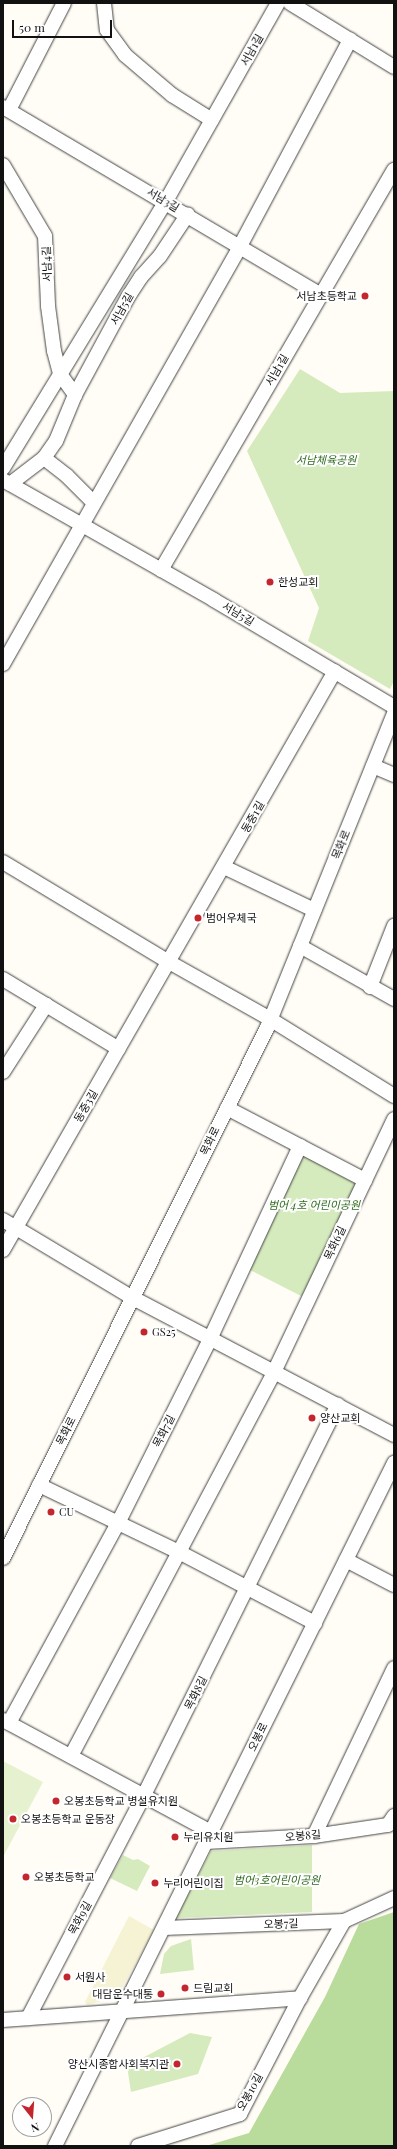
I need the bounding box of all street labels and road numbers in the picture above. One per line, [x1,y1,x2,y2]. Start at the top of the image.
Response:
street label: 서남1길 [238,32,266,68]
street label: 서남3길 [144,185,182,215]
street label: 서남4길 [40,246,54,282]
street label: 서남5길 [108,291,136,327]
street label: 서남1길 [263,352,291,388]
street label: 서남5길 [220,599,256,629]
street label: 동중1길 [239,799,267,835]
street label: 목화로 [329,828,353,862]
street label: 동중3길 [71,1087,101,1125]
street label: 목화로 [197,1124,223,1158]
street label: 목화6길 [321,1224,349,1262]
street label: 목화7길 [150,1412,178,1450]
street label: 목화로 [53,1414,79,1448]
street label: 목화8길 [182,1674,210,1712]
street label: 오봉로 [245,1720,271,1754]
street label: 오봉8길 [284,1828,322,1844]
street label: 목화9길 [66,1899,94,1937]
street label: 오봉7길 [263,1917,299,1931]
street label: 오봉10길 [234,2071,266,2113]

